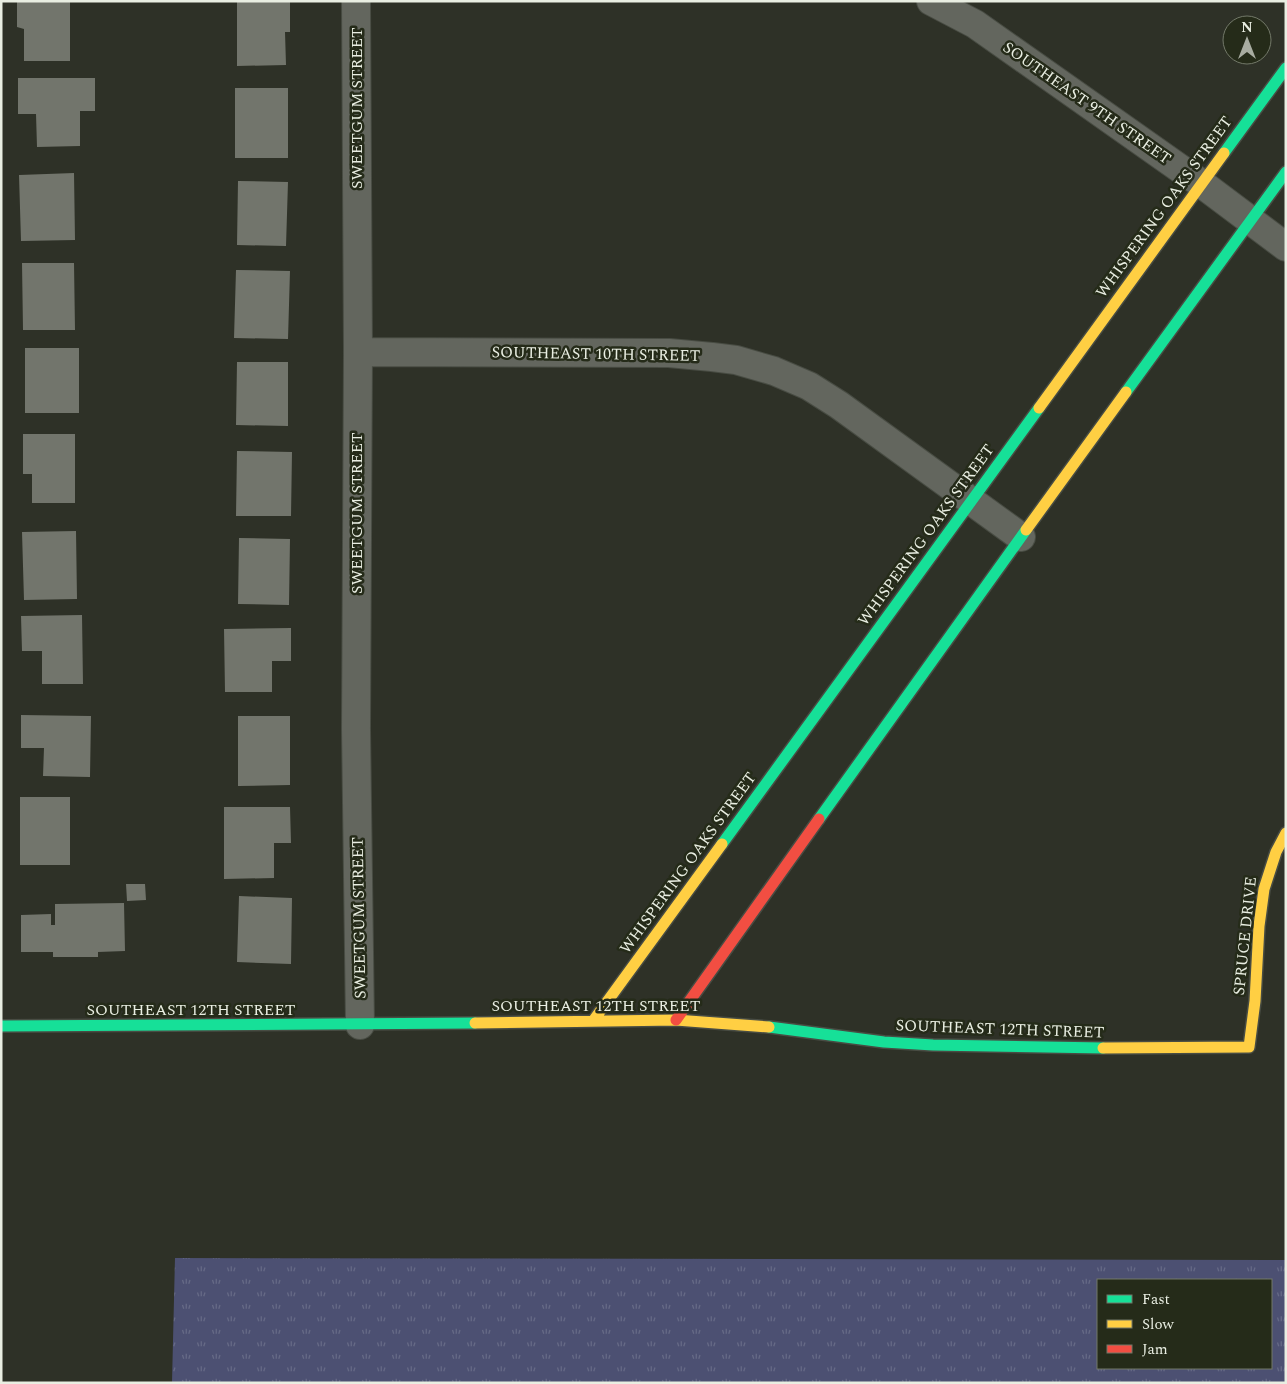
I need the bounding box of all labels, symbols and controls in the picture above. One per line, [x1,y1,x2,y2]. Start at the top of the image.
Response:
north arrow [1222,15,1272,65]
text: N [1241,17,1253,38]
street label: SWEETGUM STREET [345,27,369,189]
street label: SOUTHEAST 9TH STREET [998,36,1176,171]
street label: WHISPERING OAKS STREET [1090,111,1238,303]
street label: SOUTHEAST 10TH STREET [491,340,701,368]
street label: SWEETGUM STREET [345,432,369,594]
street label: WHISPERING OAKS STREET [852,439,1000,631]
street label: WHISPERING OAKS STREET [614,767,762,959]
street label: SWEETGUM STREET [346,837,372,999]
street label: SPRUCE DRIVE [1227,875,1263,997]
street label: SOUTHEAST 12TH STREET [492,994,701,1018]
street label: SOUTHEAST 12TH STREET [87,998,296,1022]
street label: SOUTHEAST 12TH STREET [895,1013,1105,1045]
legend [1097,1279,1272,1369]
text: Fast [1142,1288,1170,1311]
text: Slow [1142,1313,1174,1336]
text: Jam [1142,1338,1168,1361]

